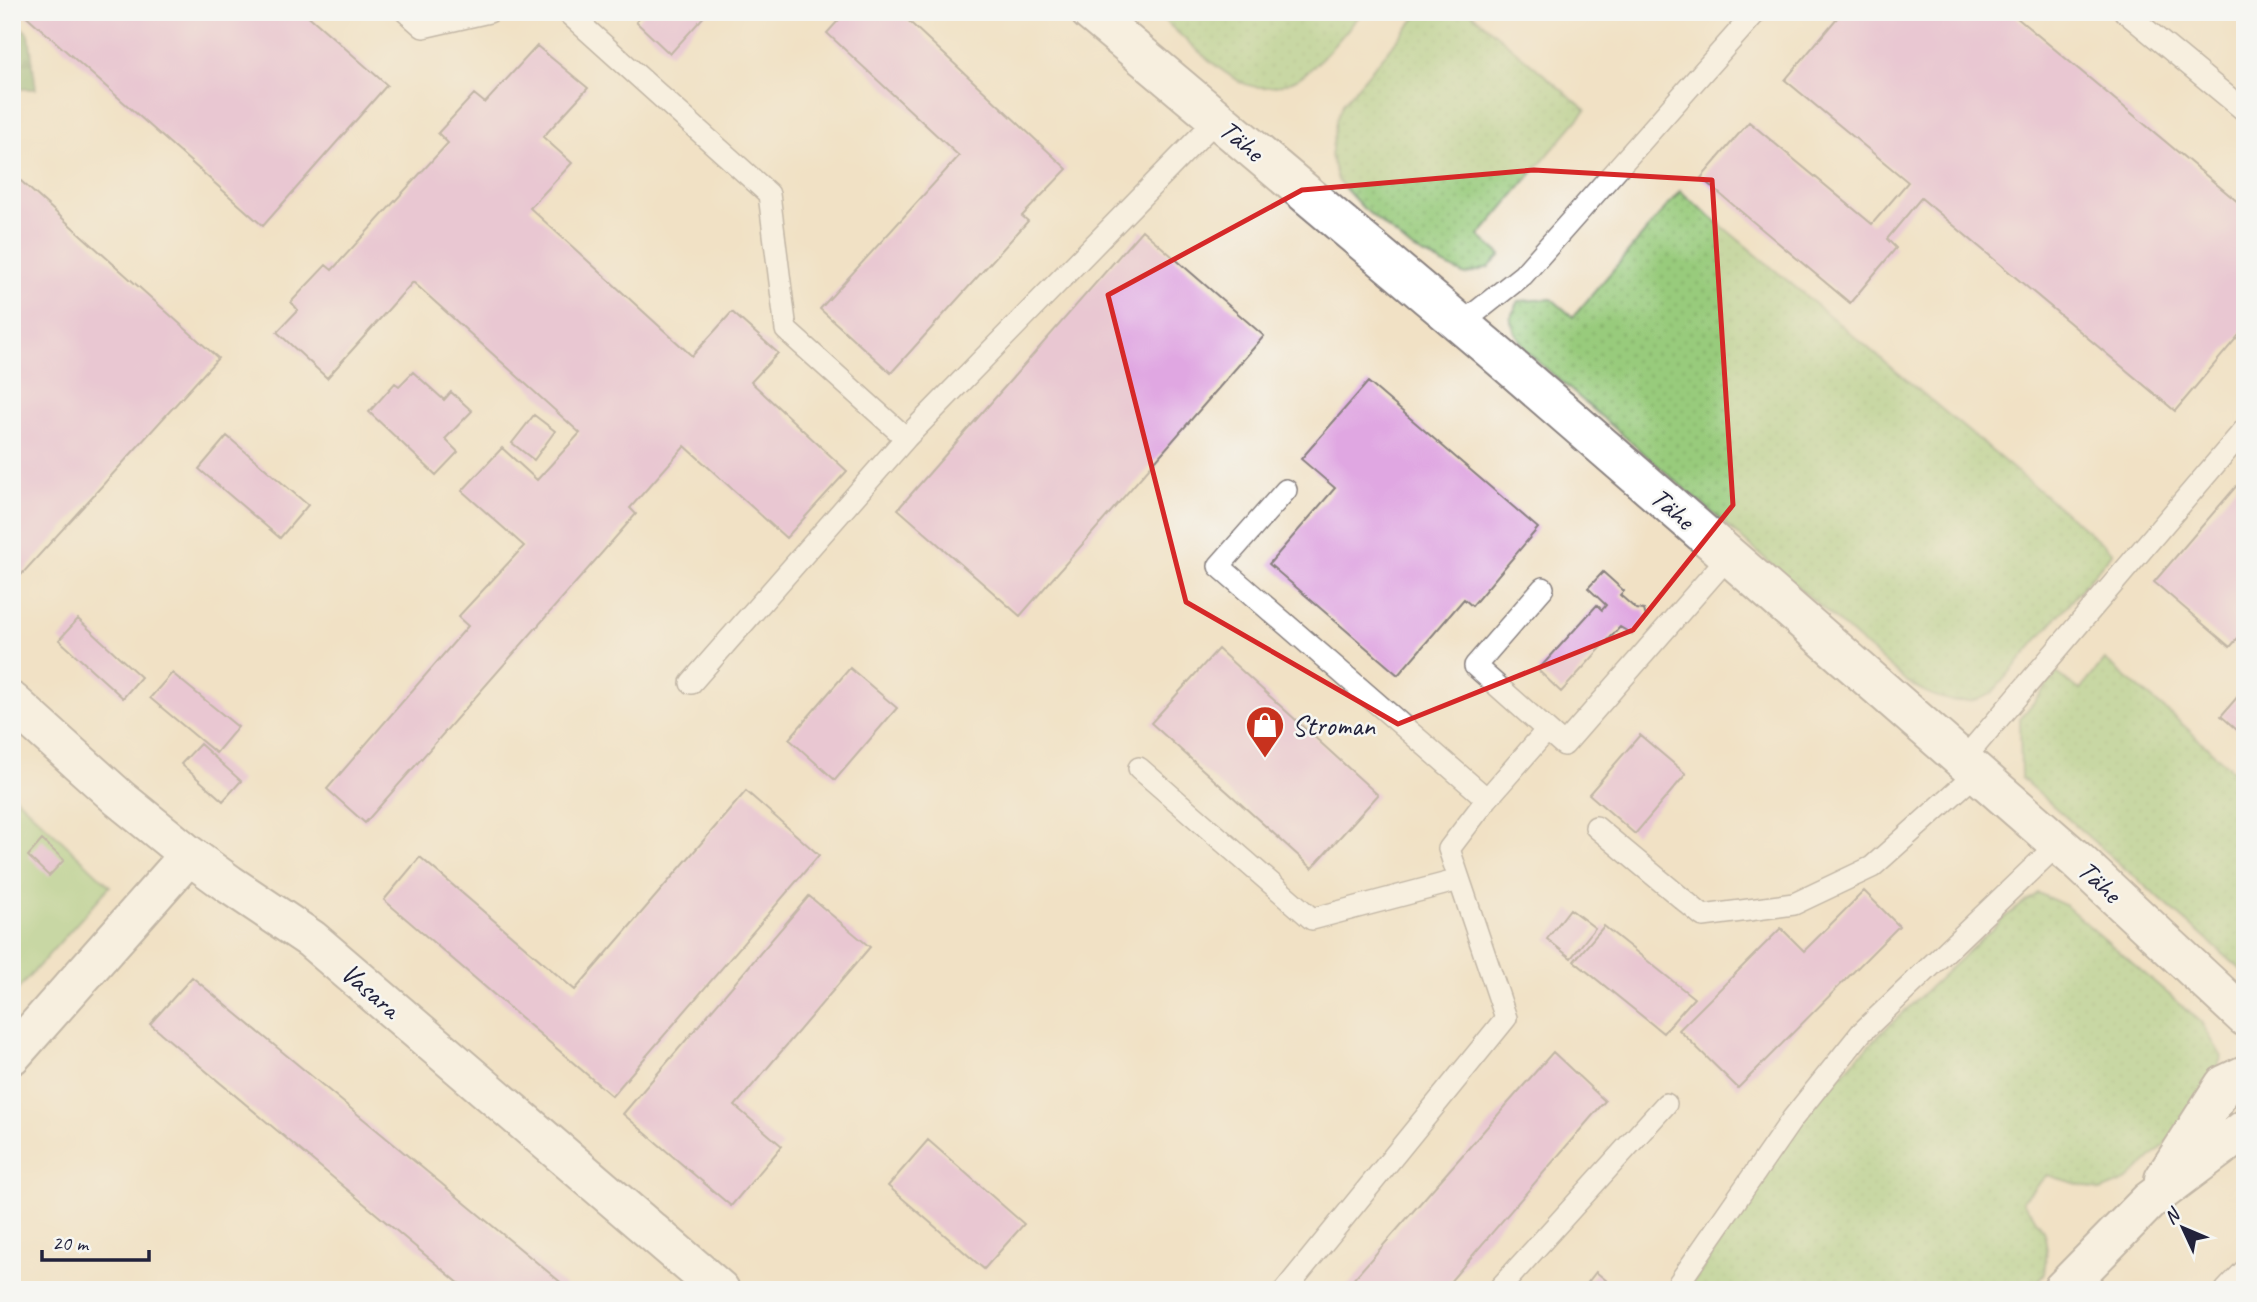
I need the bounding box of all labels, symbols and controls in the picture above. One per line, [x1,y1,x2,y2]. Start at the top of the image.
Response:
street label: Tähe [1212,112,1272,170]
street label: Tähe [1643,480,1703,538]
shop icon: Stroman [1244,704,1286,759]
place label: Stroman [1292,708,1376,743]
street label: Tähe [2070,852,2130,912]
street label: Vasara [334,955,409,1027]
north arrow [2148,1194,2218,1264]
text: N [2159,1202,2186,1229]
scale bar [42,1218,149,1262]
text: 20 m [52,1230,90,1256]

